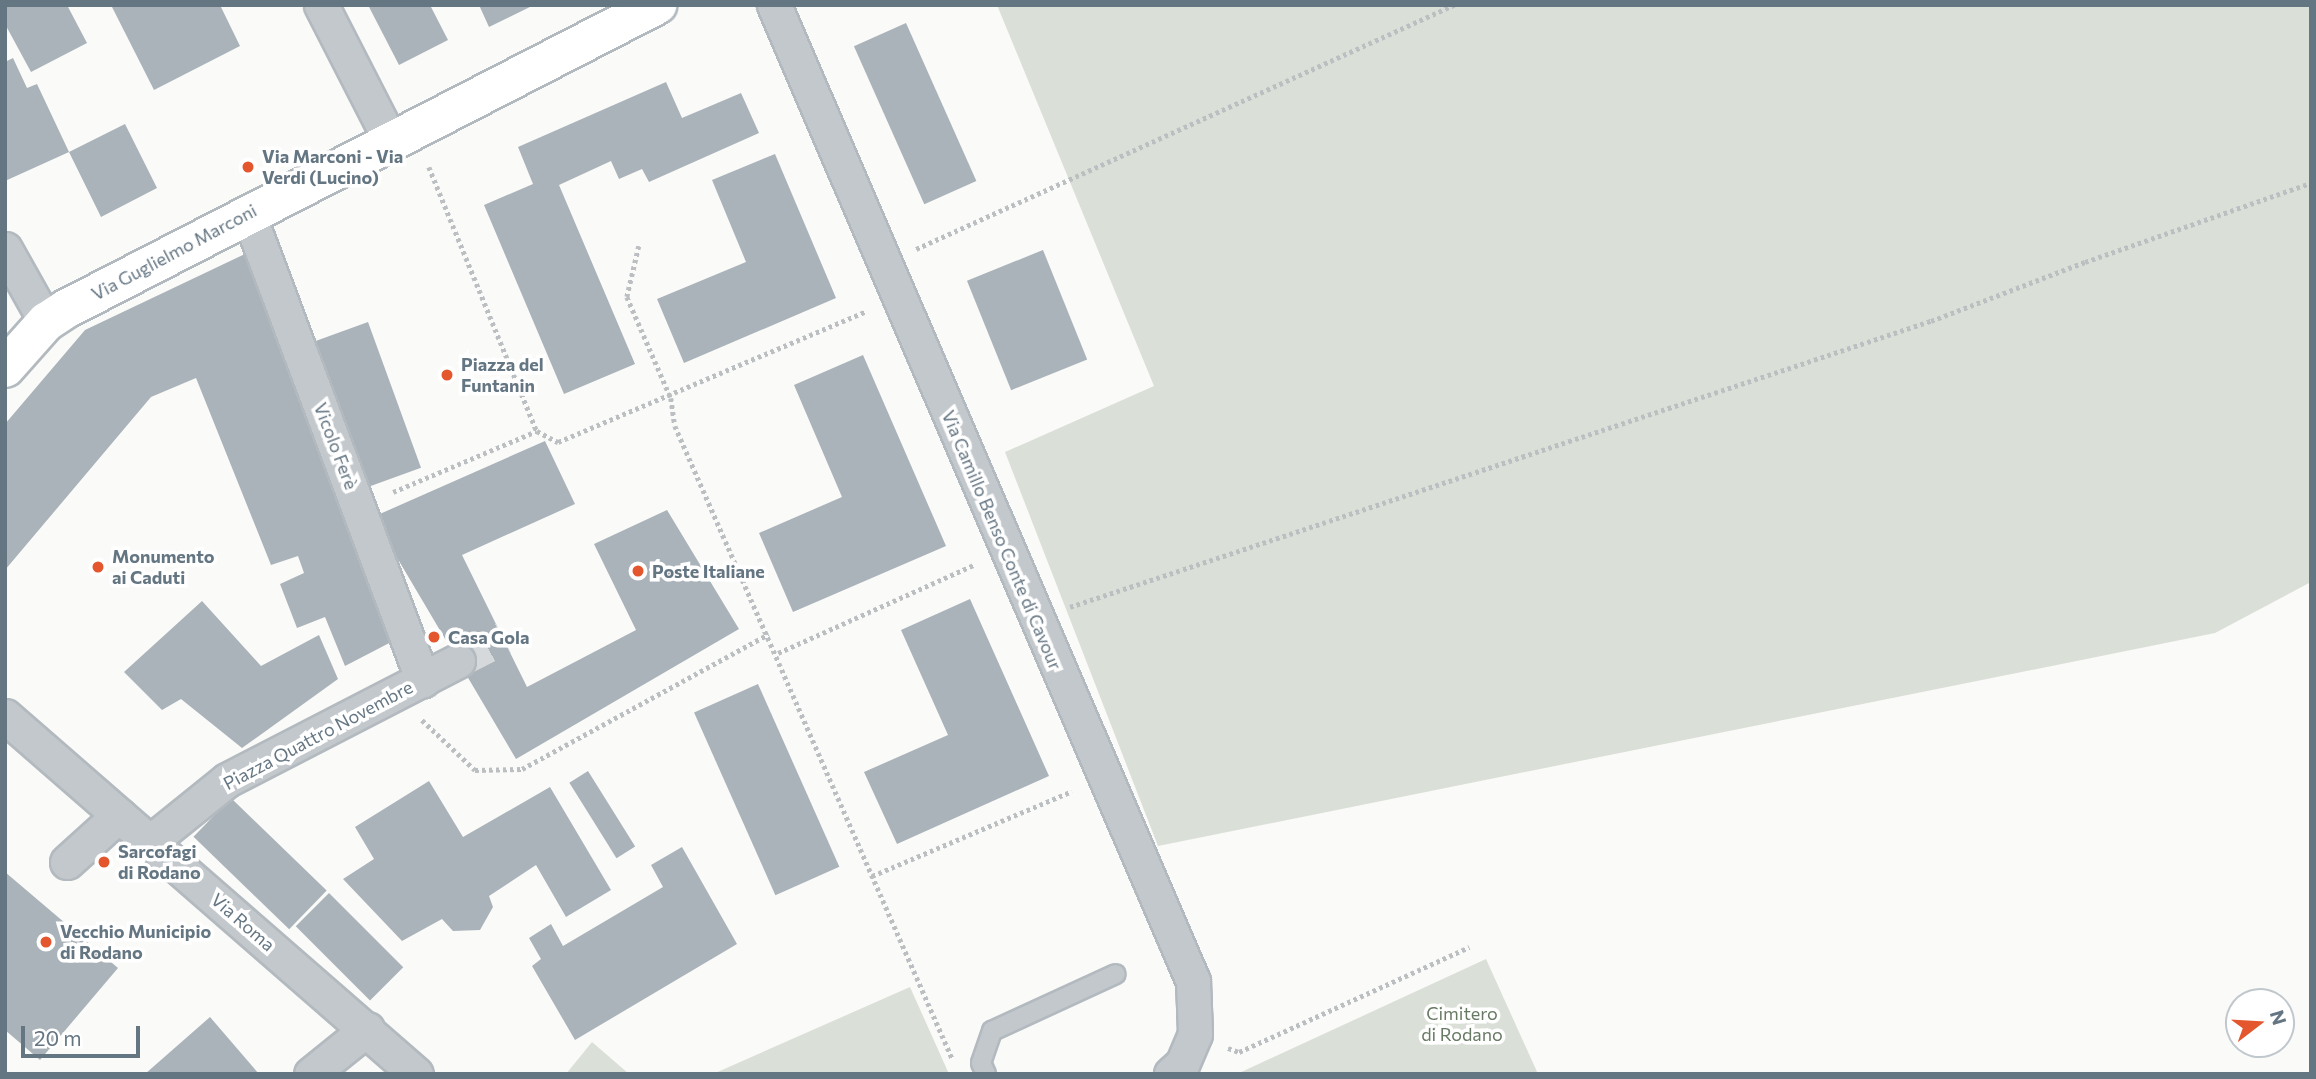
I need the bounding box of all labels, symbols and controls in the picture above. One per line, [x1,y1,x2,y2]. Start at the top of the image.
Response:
place label: Via Marconi - Via Verdi (Lucino) [262,146,403,188]
marker: Via Marconi - Via Verdi (Lucino) [240,159,256,175]
street label: Via Guglielmo Marconi [88,199,260,305]
place label: Piazza del Funtanin [461,354,544,396]
marker: Piazza del Funtanin [439,367,455,383]
street label: Vicolo Ferè [310,400,362,492]
street label: Via Camillo Benso Conte di Cavour [937,407,1067,673]
place label: Monumento ai Caduti [112,546,215,588]
marker: Monumento ai Caduti [90,559,106,575]
place label: Poste Italiane [652,560,765,582]
marker: Poste Italiane [630,563,646,579]
place label: Casa Gola [448,626,529,648]
marker: Casa Gola [426,629,442,645]
street label: Piazza Quattro Novembre [220,676,416,794]
place label: Sarcofagi di Rodano [118,841,201,884]
marker: Sarcofagi di Rodano [96,854,112,870]
street label: Via Roma [207,889,279,955]
place label: Vecchio Municipio di Rodano [60,921,211,964]
marker: Vecchio Municipio di Rodano [38,934,54,950]
north arrow [2225,988,2295,1058]
park label: Cimitero di Rodano [1421,1003,1503,1046]
text: N [2266,1007,2292,1027]
scale bar [24,1012,144,1056]
text: 20 m [34,1025,82,1050]

